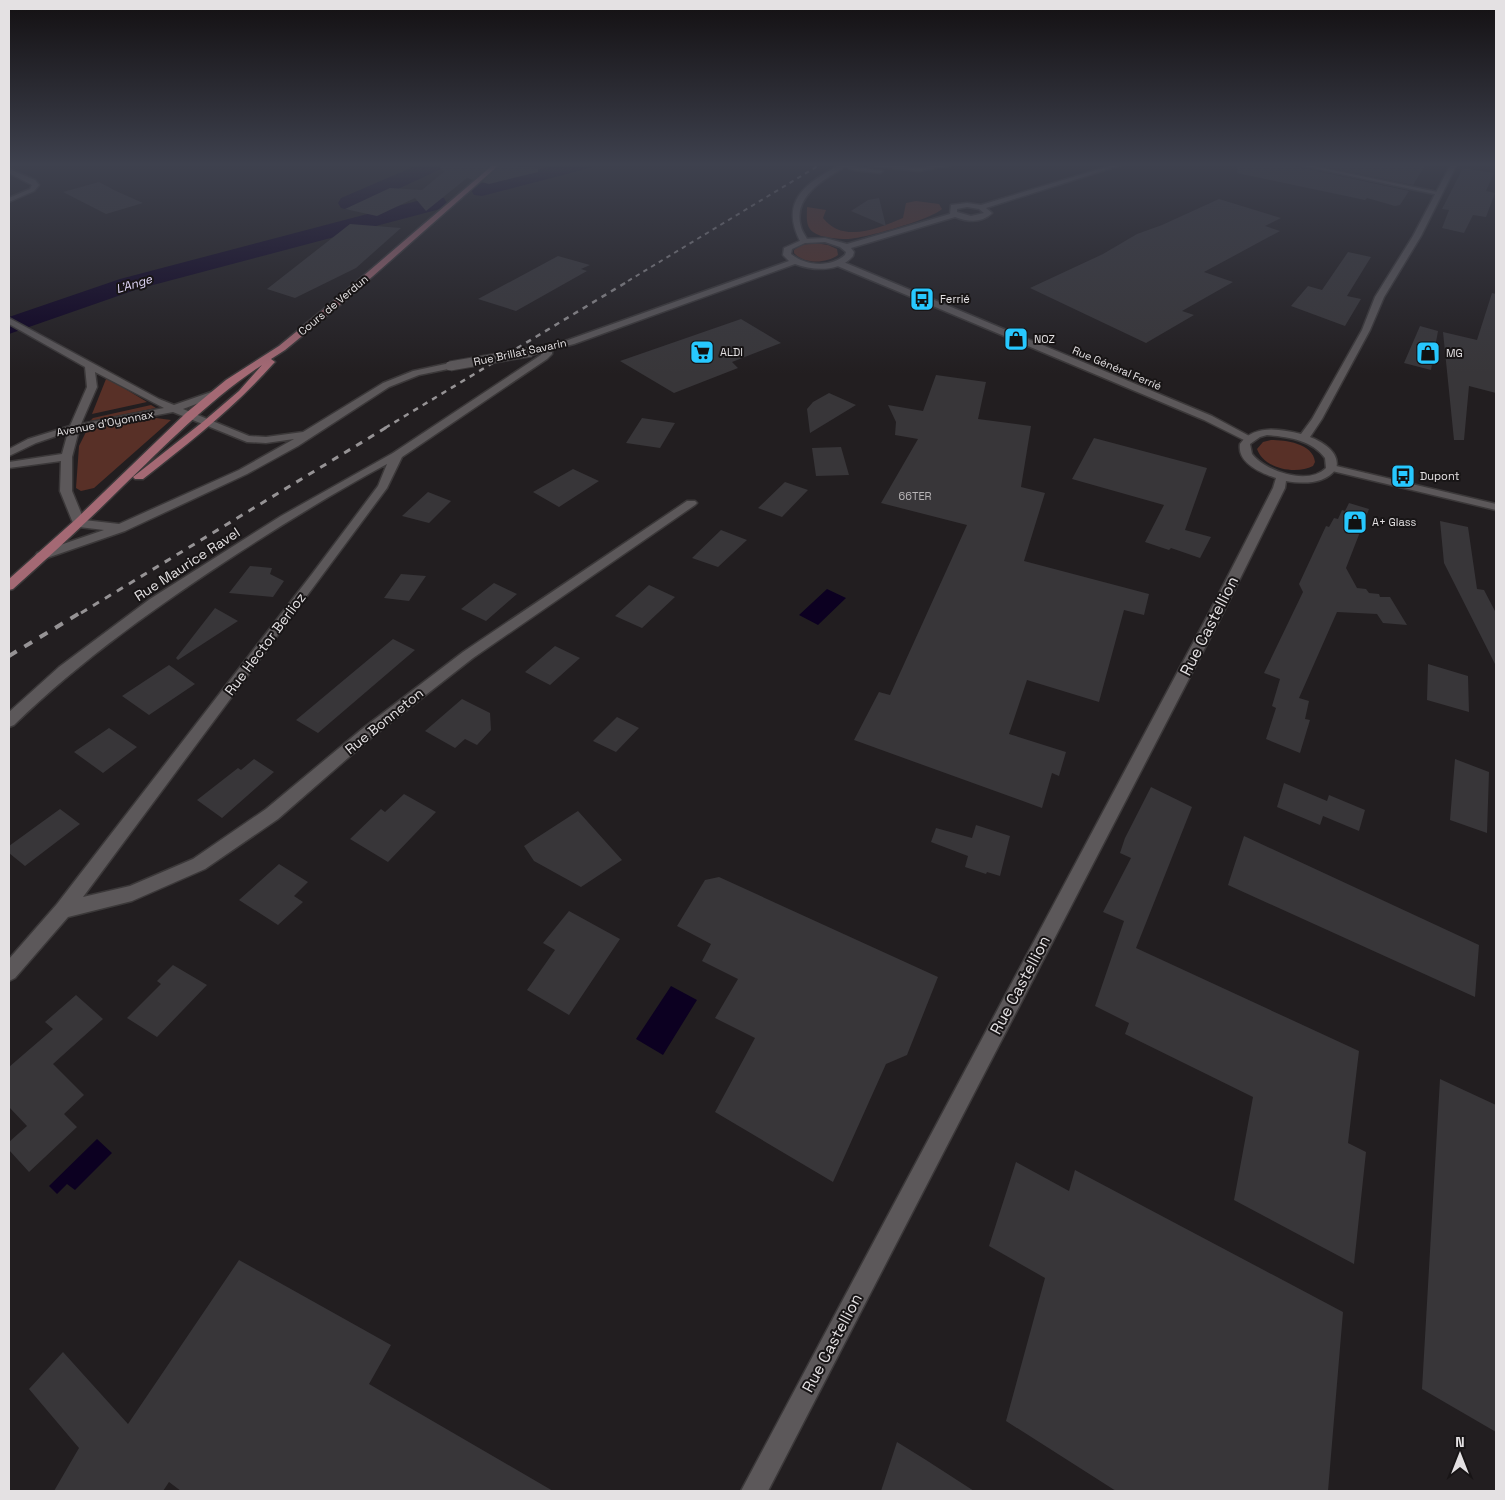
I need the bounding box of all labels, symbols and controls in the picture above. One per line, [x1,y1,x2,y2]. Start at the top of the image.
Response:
water label: L'Ange [114,271,155,297]
street label: Cours de Verdun [295,272,371,338]
bus stop icon: Ferrié [909,286,935,312]
place label: Ferrié [940,292,970,306]
shop icon: NOZ [1003,326,1029,352]
place label: NOZ [1034,332,1055,346]
street label: Rue Brillat Savarin [472,335,568,369]
supermarket icon: ALDI [689,339,715,365]
shop icon: MG [1415,340,1441,366]
street label: Rue Général Ferrié [1070,343,1164,393]
place label: ALDI [720,345,743,359]
place label: MG [1446,346,1463,360]
street label: Avenue d'Oyonnax [55,407,155,439]
bus stop icon: Dupont [1390,463,1416,489]
place label: Dupont [1420,469,1460,483]
house number: 66TER [898,489,932,503]
shop icon: A+ Glass [1342,509,1368,535]
place label: A+ Glass [1372,515,1417,529]
street label: Rue Maurice Ravel [131,523,243,605]
street label: Rue Castellion [1175,573,1243,679]
street label: Rue Hector Berlioz [221,589,309,699]
street label: Rue Bonneton [341,684,427,758]
street label: Rue Castellion [985,932,1055,1038]
street label: Rue Castellion [797,1290,867,1396]
north arrow [1435,1430,1485,1480]
text: N [1455,1433,1465,1451]

